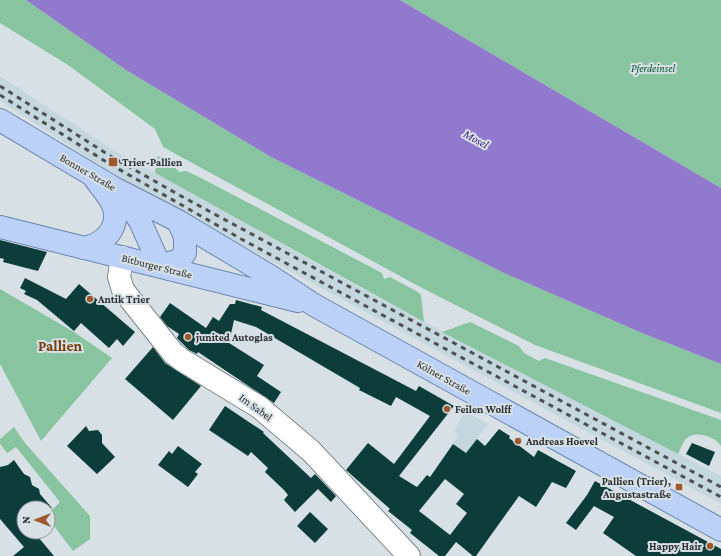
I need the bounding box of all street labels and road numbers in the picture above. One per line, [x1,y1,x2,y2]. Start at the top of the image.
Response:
street label: Bonner Straße [58,151,118,193]
street label: Bitburger Straße [120,251,194,282]
street label: Kölner Straße [415,357,473,397]
street label: Im Sabel [237,391,275,423]

